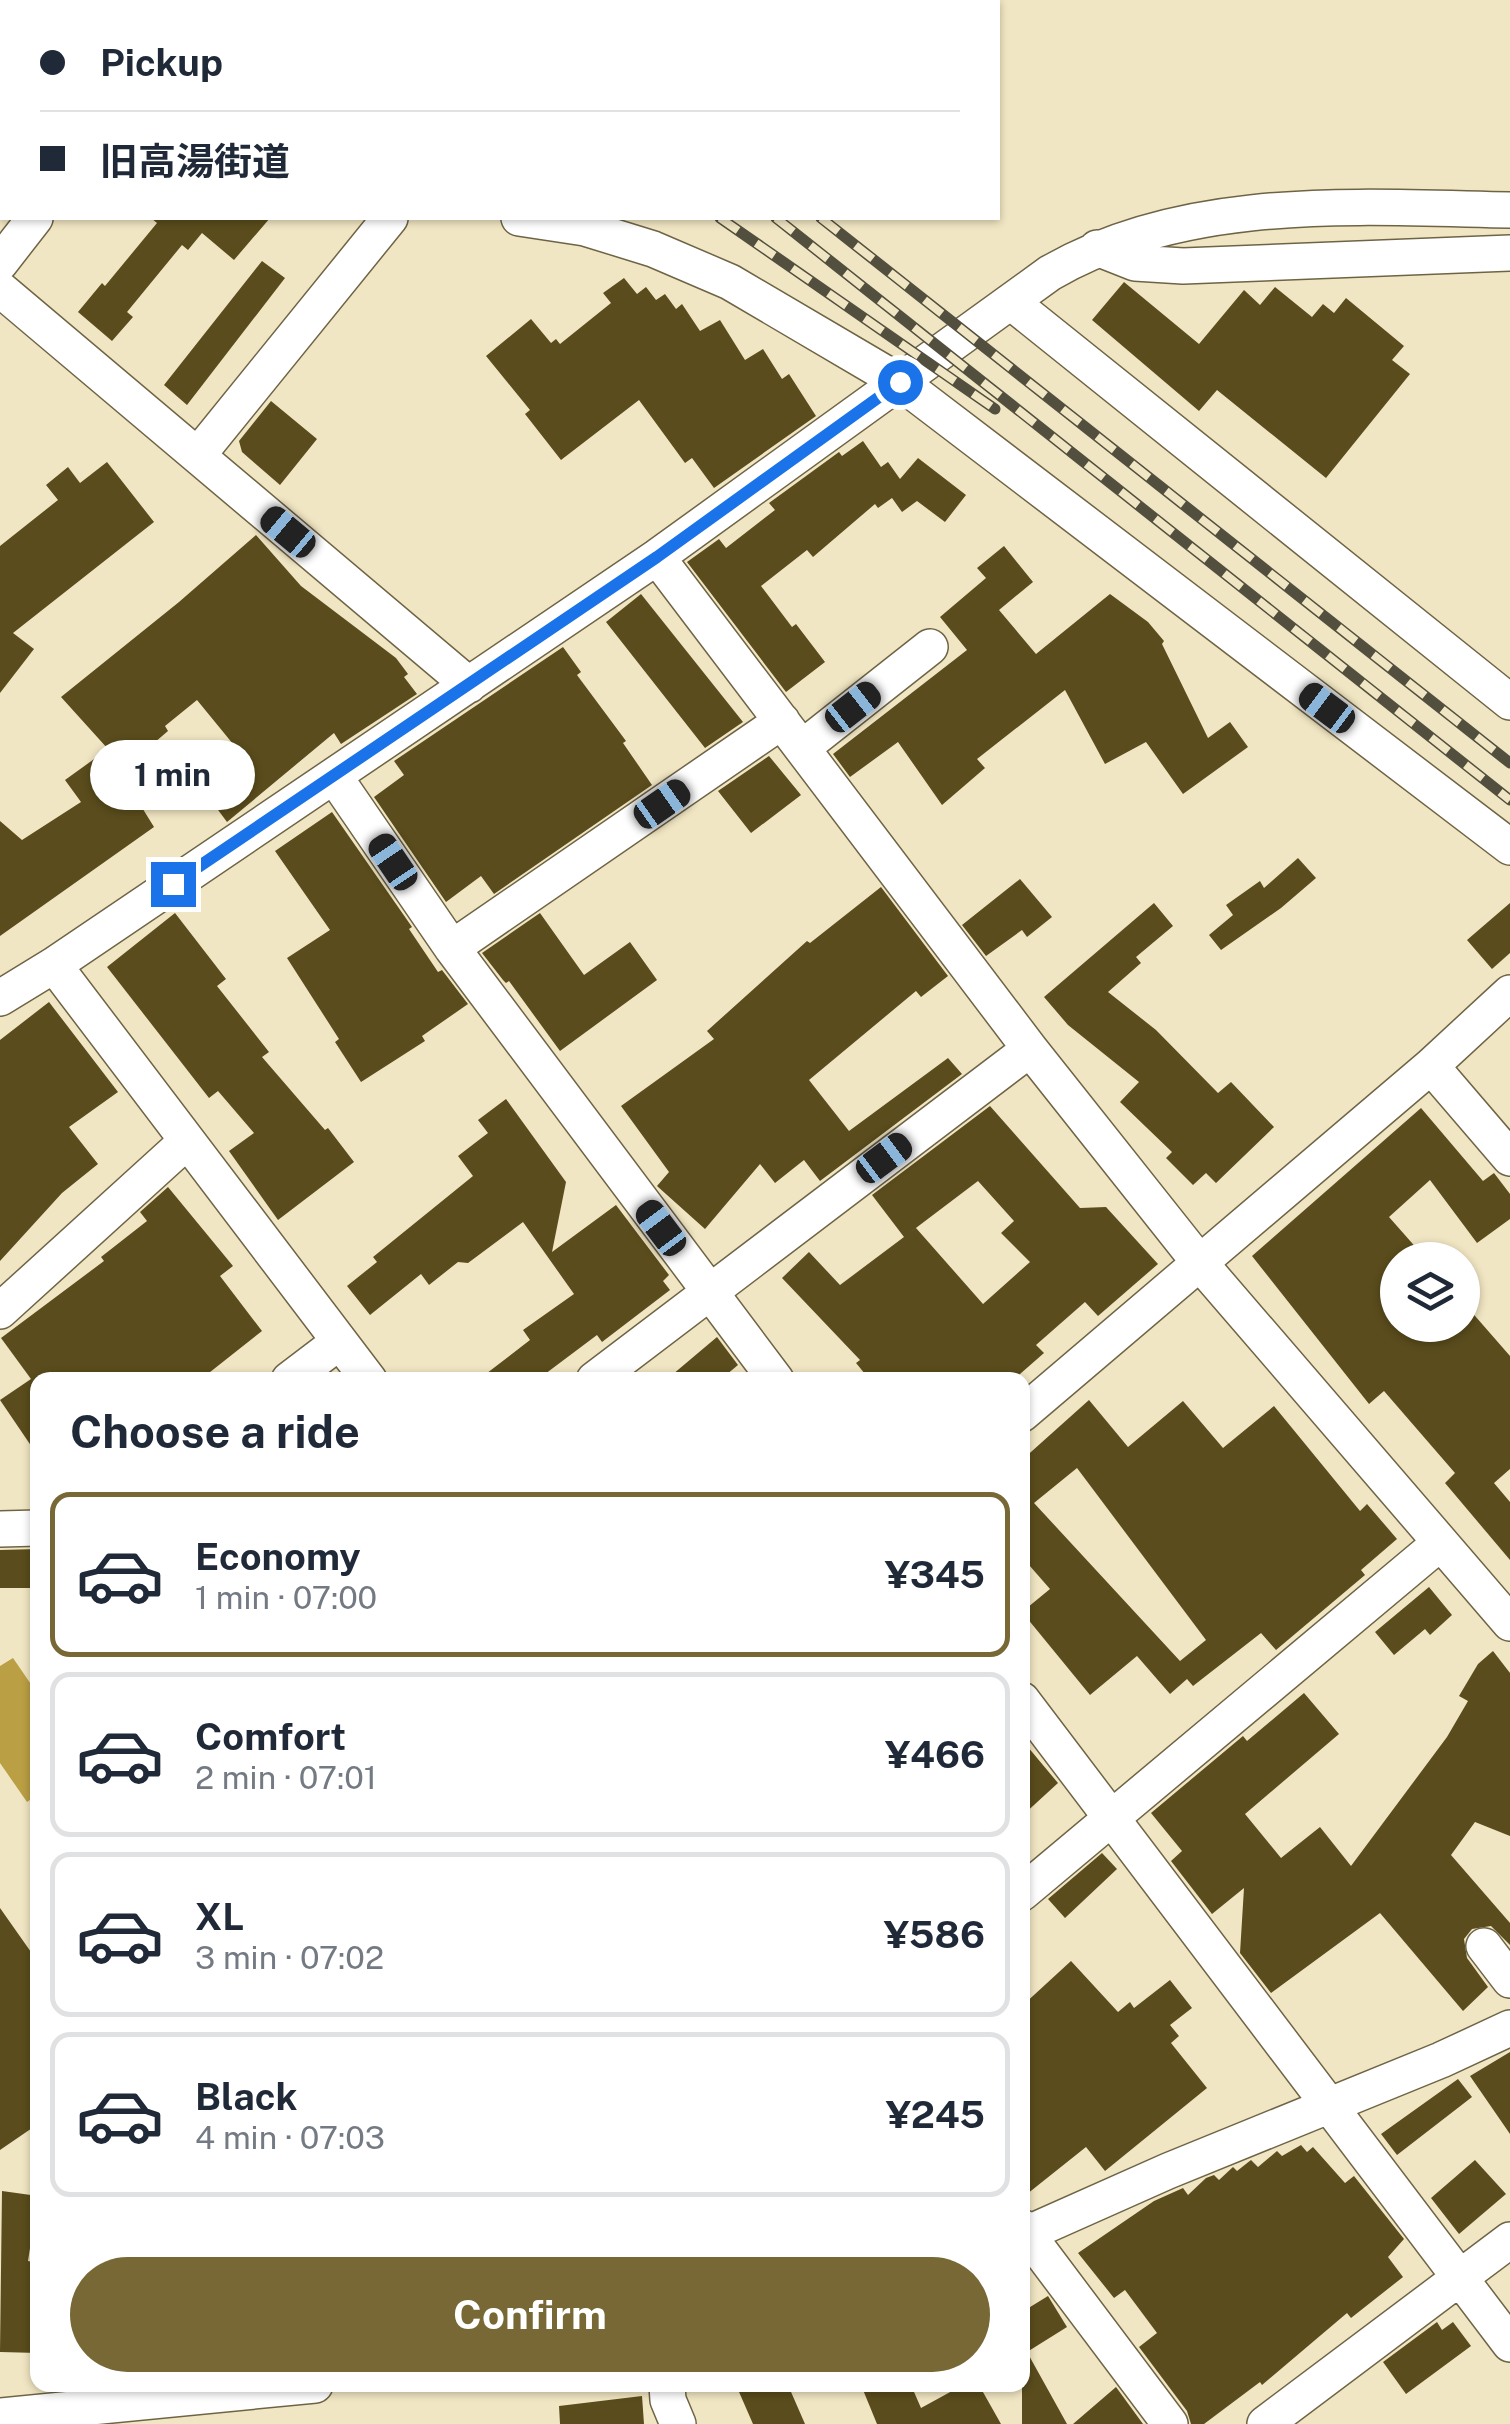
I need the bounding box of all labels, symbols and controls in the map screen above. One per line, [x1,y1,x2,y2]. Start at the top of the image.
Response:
text: Pickup [100,40,223,85]
text: 旧高湯街道 [100,139,290,184]
route start [878,360,923,405]
car [255,501,321,563]
car [820,677,886,737]
car [1294,678,1360,738]
callout: 1 min [90,739,256,809]
text: 1 min [134,756,211,793]
car [629,775,695,833]
car [364,829,422,895]
route end [151,862,196,907]
car [851,1128,917,1188]
car [631,1195,691,1261]
map controls [1380,1242,1480,1342]
button: layers [1380,1242,1480,1342]
text: Choose a ride [70,1405,360,1458]
icon: car [75,1530,165,1620]
text: Economy [195,1534,361,1579]
text: ¥345 [885,1552,985,1597]
text: 1 min · 07:00 [195,1579,377,1616]
icon: car [75,1710,165,1800]
text: Comfort [195,1714,346,1759]
text: ¥466 [885,1732,985,1777]
text: 2 min · 07:01 [195,1759,377,1796]
icon: car [75,1890,165,1980]
text: XL [195,1894,244,1939]
text: ¥586 [884,1912,985,1957]
text: 3 min · 07:02 [195,1939,384,1976]
icon: car [75,2070,165,2160]
text: Black [195,2074,298,2119]
text: ¥245 [886,2092,985,2137]
text: 4 min · 07:03 [195,2119,385,2156]
button: Confirm [70,2257,990,2372]

